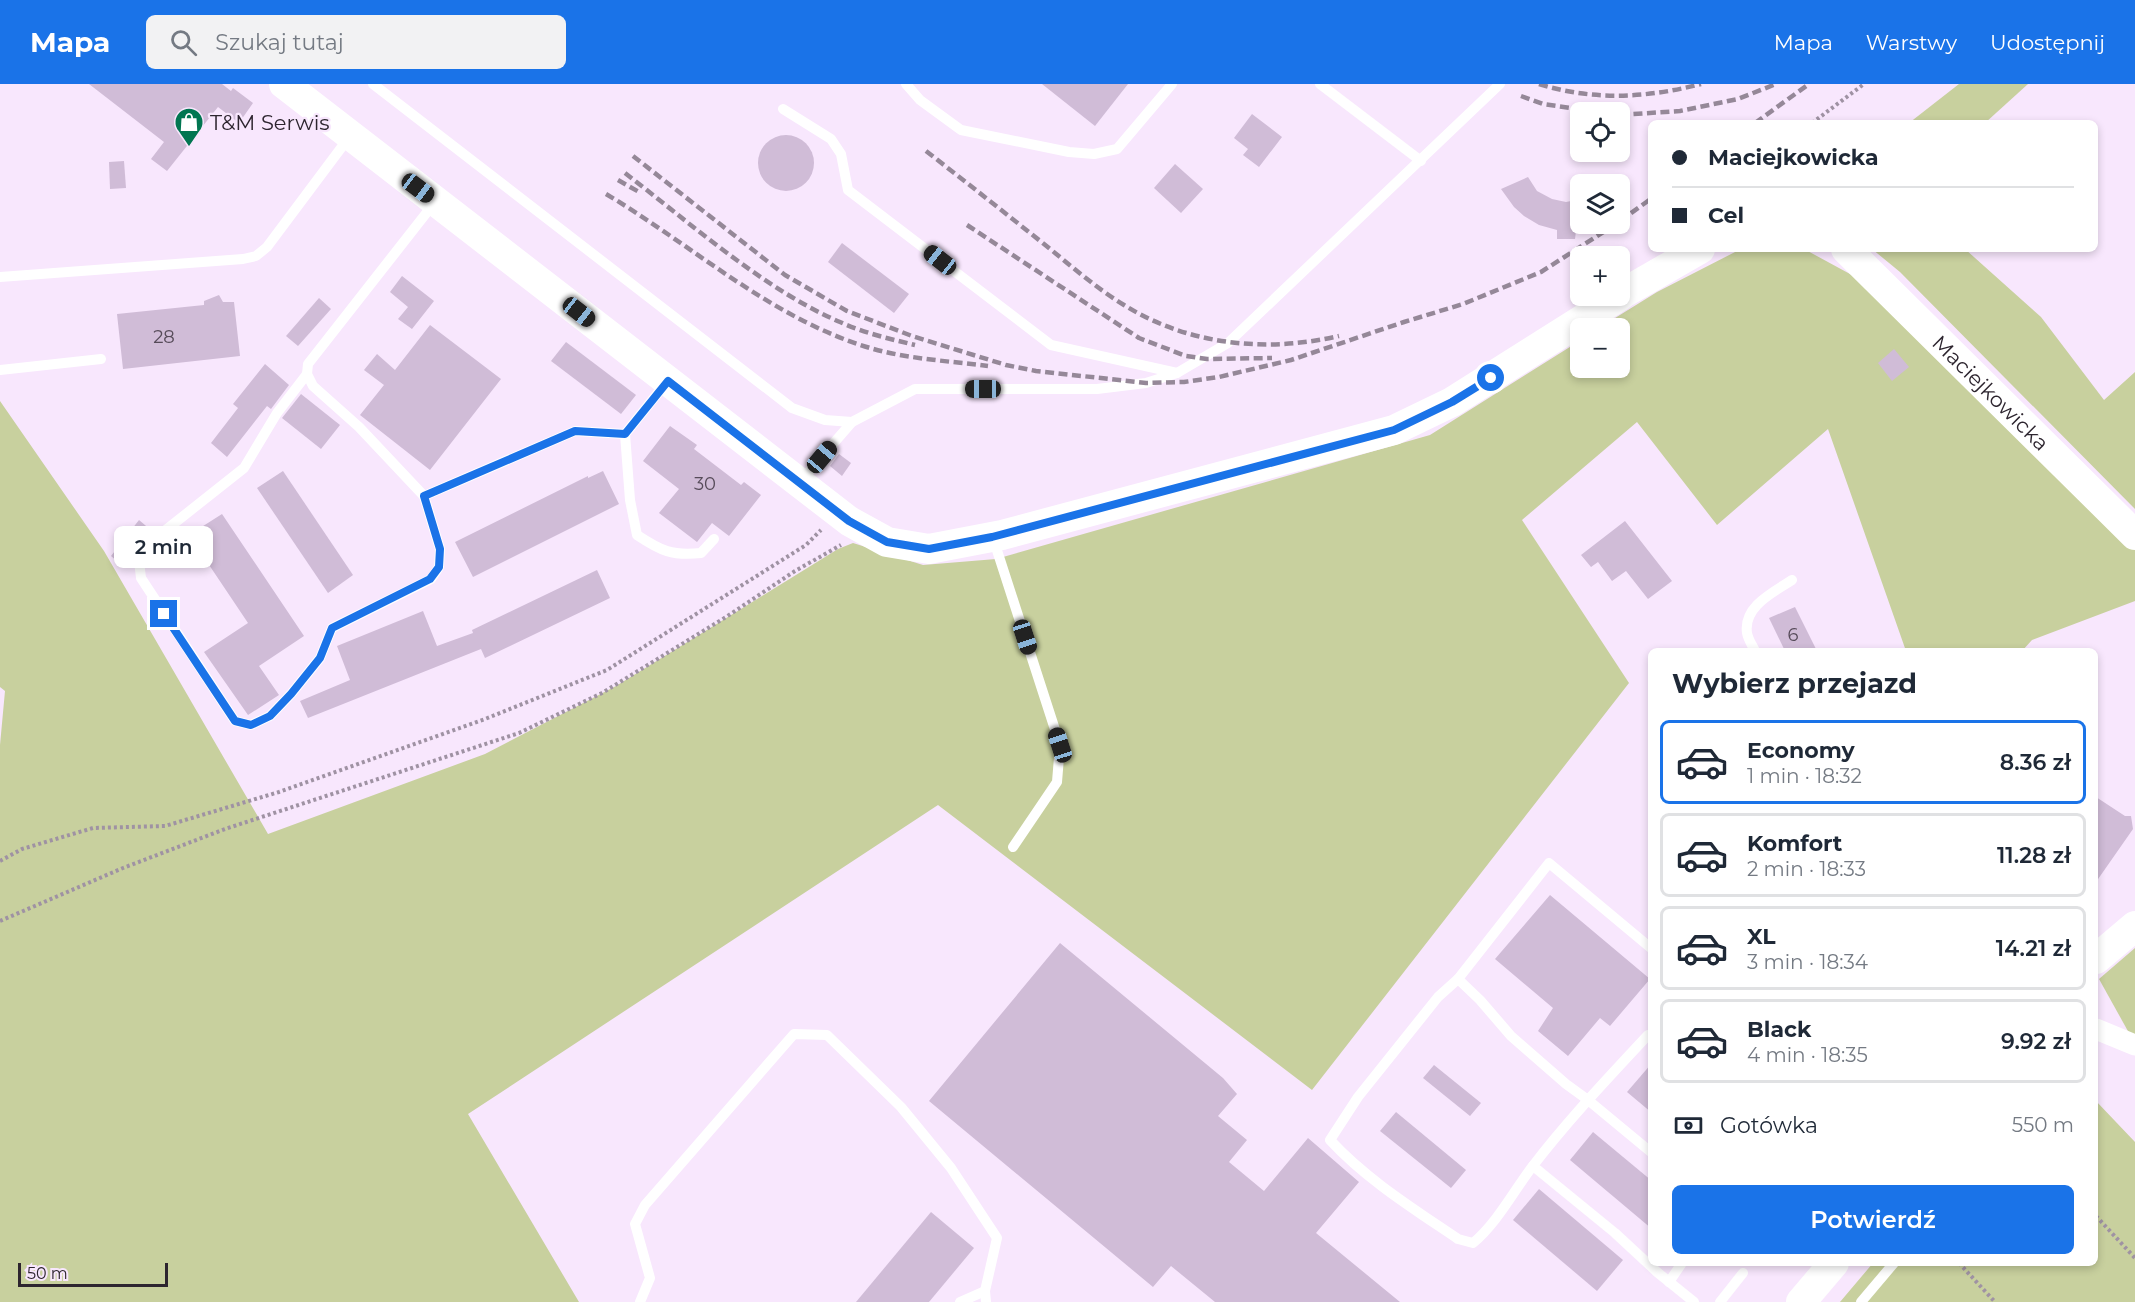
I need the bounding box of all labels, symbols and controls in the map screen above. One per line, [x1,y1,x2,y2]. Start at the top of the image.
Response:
search box [146,15,566,69]
text: Mapa [30,25,110,59]
icon: search [167,26,200,59]
text: Szukaj tutaj [215,29,344,56]
text: Mapa [1774,30,1833,55]
text: Warstwy [1866,30,1957,55]
text: Udostępnij [1990,30,2105,55]
map controls [1570,102,1630,378]
button: locate [1570,102,1630,162]
shop icon: T&M Serwis [173,106,205,148]
place label: T&M Serwis [210,110,330,135]
text: Maciejkowicka [1708,144,1879,171]
car [398,170,438,206]
button: layers [1570,174,1630,234]
text: Cel [1708,202,1744,229]
car [920,242,960,278]
button: + [1570,246,1630,306]
car [559,294,599,330]
button: − [1570,318,1630,378]
house number: 28 [153,326,175,348]
street label: Maciejkowicka [1928,330,2054,455]
route start [1477,364,1504,391]
car [965,380,1001,398]
car [804,437,840,477]
house number: 30 [694,473,716,495]
callout: 2 min [114,527,213,569]
text: 2 min [135,535,192,559]
route end [150,600,177,627]
car [1011,617,1039,657]
house number: 6 [1788,624,1799,646]
text: Wybierz przejazd [1672,667,1917,700]
car [1046,725,1074,765]
icon: car [1675,735,1729,789]
text: Economy [1747,737,1855,764]
text: 8.36 zł [2000,749,2071,776]
text: 1 min · 18:32 [1747,764,1862,788]
icon: car [1675,828,1729,882]
text: Komfort [1747,830,1842,857]
text: 11.28 zł [1997,842,2071,869]
text: 2 min · 18:33 [1747,857,1866,881]
icon: car [1675,921,1729,975]
text: XL [1747,923,1776,950]
text: 14.21 zł [1996,935,2071,962]
text: 3 min · 18:34 [1747,950,1868,974]
icon: car [1675,1014,1729,1068]
text: Black [1747,1016,1811,1043]
text: 9.92 zł [2001,1028,2071,1055]
text: 4 min · 18:35 [1747,1043,1868,1067]
icon: cash [1672,1109,1705,1142]
text: Gotówka [1720,1112,1818,1139]
text: 550 m [2012,1113,2074,1137]
button: Potwierdź [1672,1185,2074,1254]
scale bar [18,1260,168,1288]
text: 50 m [27,1264,68,1283]

